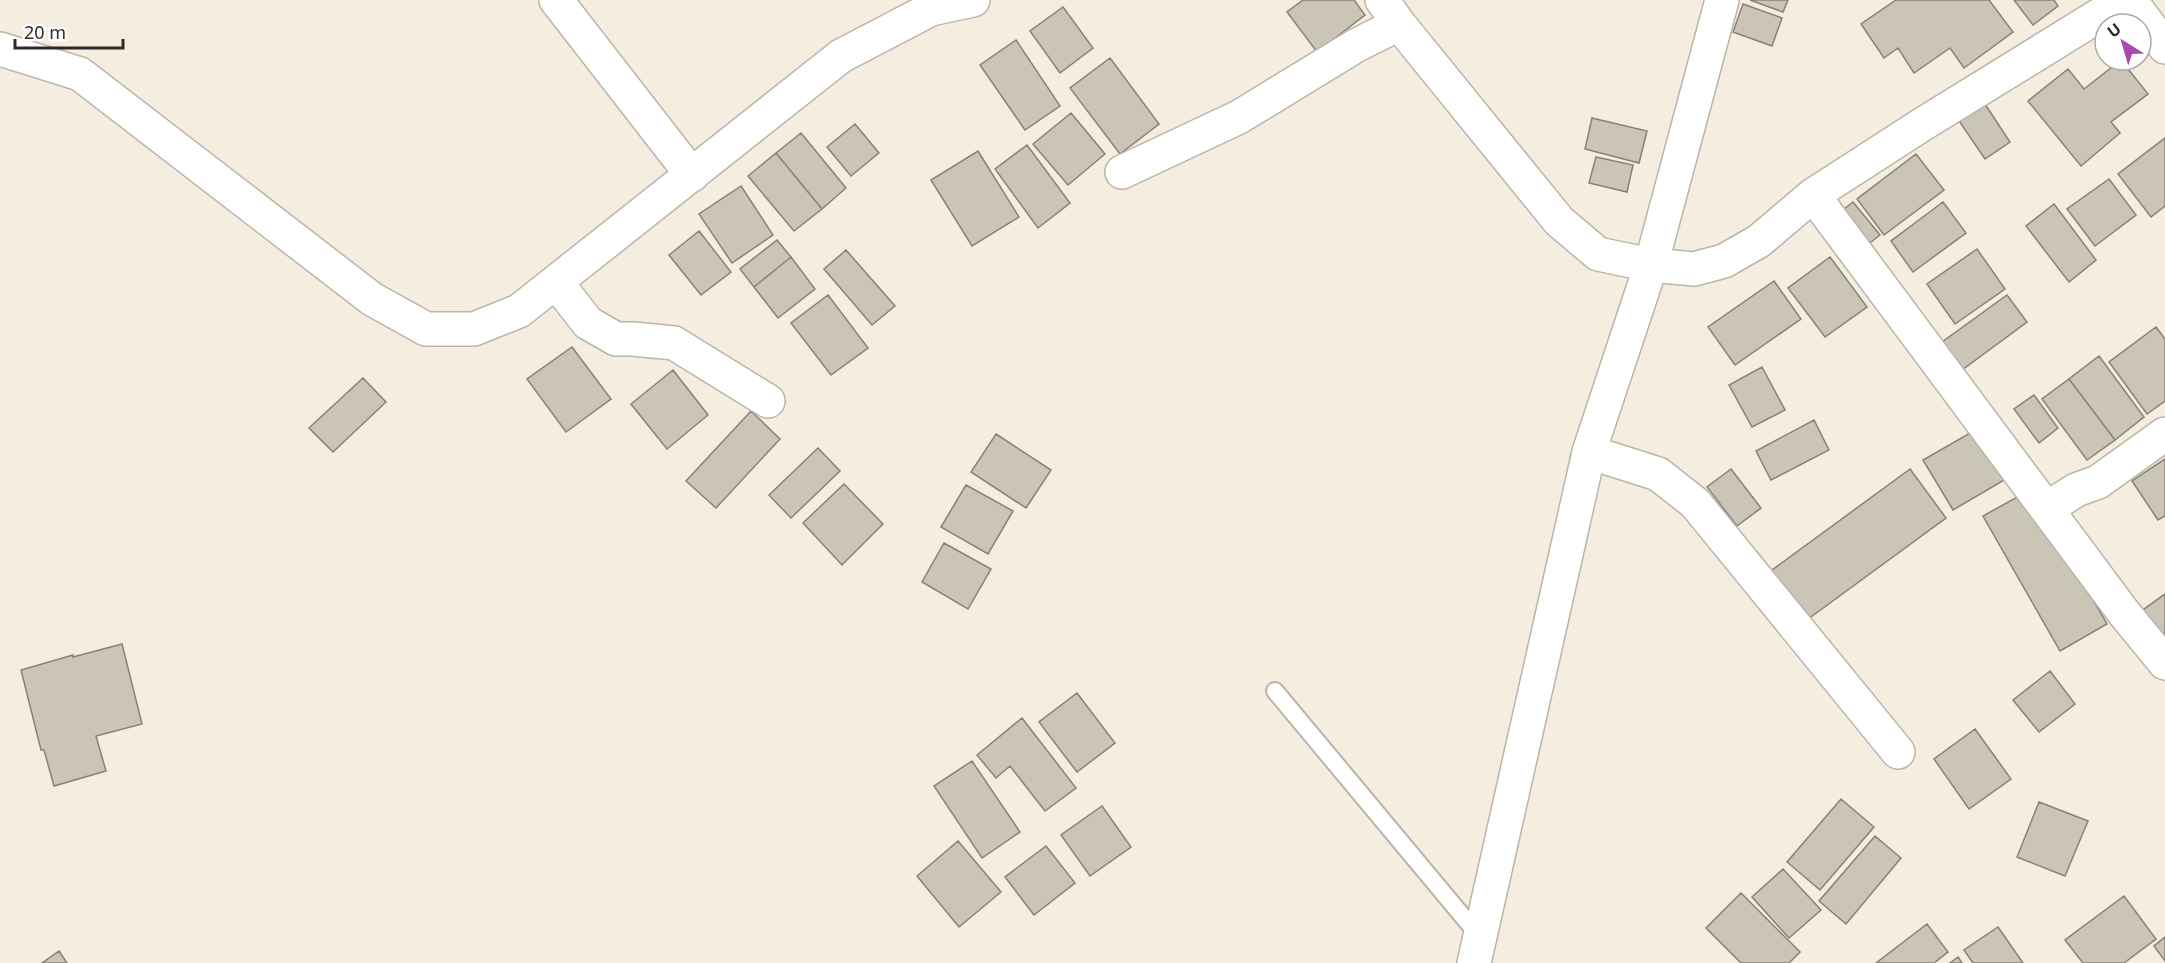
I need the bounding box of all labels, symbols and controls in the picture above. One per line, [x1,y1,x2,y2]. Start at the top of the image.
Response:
scale bar [15,12,123,50]
north arrow [2093,12,2153,72]
text: U [2103,18,2125,42]
text: 20 m [24,20,66,44]

